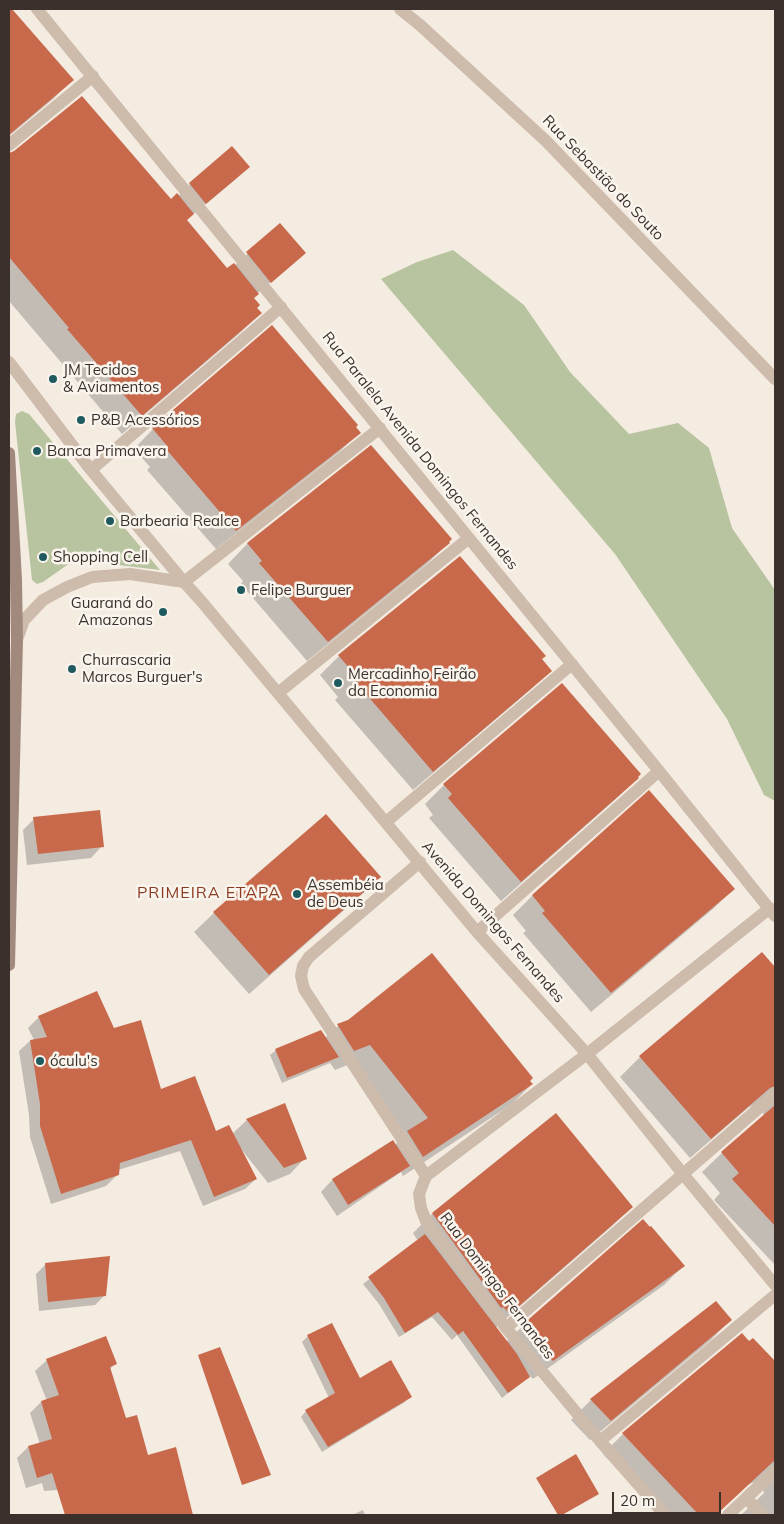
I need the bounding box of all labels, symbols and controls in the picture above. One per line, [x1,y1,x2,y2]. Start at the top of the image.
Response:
street label: Rua Sebastião do Souto [539,112,667,244]
street label: Rua Paralela Avenida Domingos Fernandes [318,328,522,574]
place label: JM Tecidos & Aviamentos [63,361,159,396]
marker: JM Tecidos & Aviamentos [47,373,59,385]
place label: P&B Acessórios [91,411,200,429]
marker: P&B Acessórios [75,414,87,426]
place label: Banca Primavera [47,442,166,460]
marker: Banca Primavera [31,445,43,457]
place label: Barbearia Realce [120,512,239,530]
marker: Barbearia Realce [104,515,116,527]
place label: Shopping Cell [53,548,148,566]
marker: Shopping Cell [37,551,49,563]
place label: Felipe Burguer [251,581,351,599]
marker: Felipe Burguer [235,584,247,596]
place label: Guaraná do Amazonas [71,594,153,629]
marker: Guaraná do Amazonas [157,606,169,618]
place label: Churrascaria Marcos Burguer's [82,651,203,686]
marker: Churrascaria Marcos Burguer's [66,663,78,675]
place label: Mercadinho Feirão da Economia [348,665,476,700]
marker: Mercadinho Feirão da Economia [332,677,344,689]
street label: Avenida Domingos Fernandes [418,838,568,1006]
place label: Assembéia de Deus [307,876,384,911]
district label: PRIMEIRA ETAPA [135,883,283,903]
marker: Assembéia de Deus [291,888,303,900]
place label: óculu's [50,1052,98,1070]
marker: óculu's [34,1055,46,1067]
street label: Rua Domingos Fernandes [436,1209,558,1363]
scale bar [614,1482,723,1514]
text: 20 m [620,1491,655,1510]

